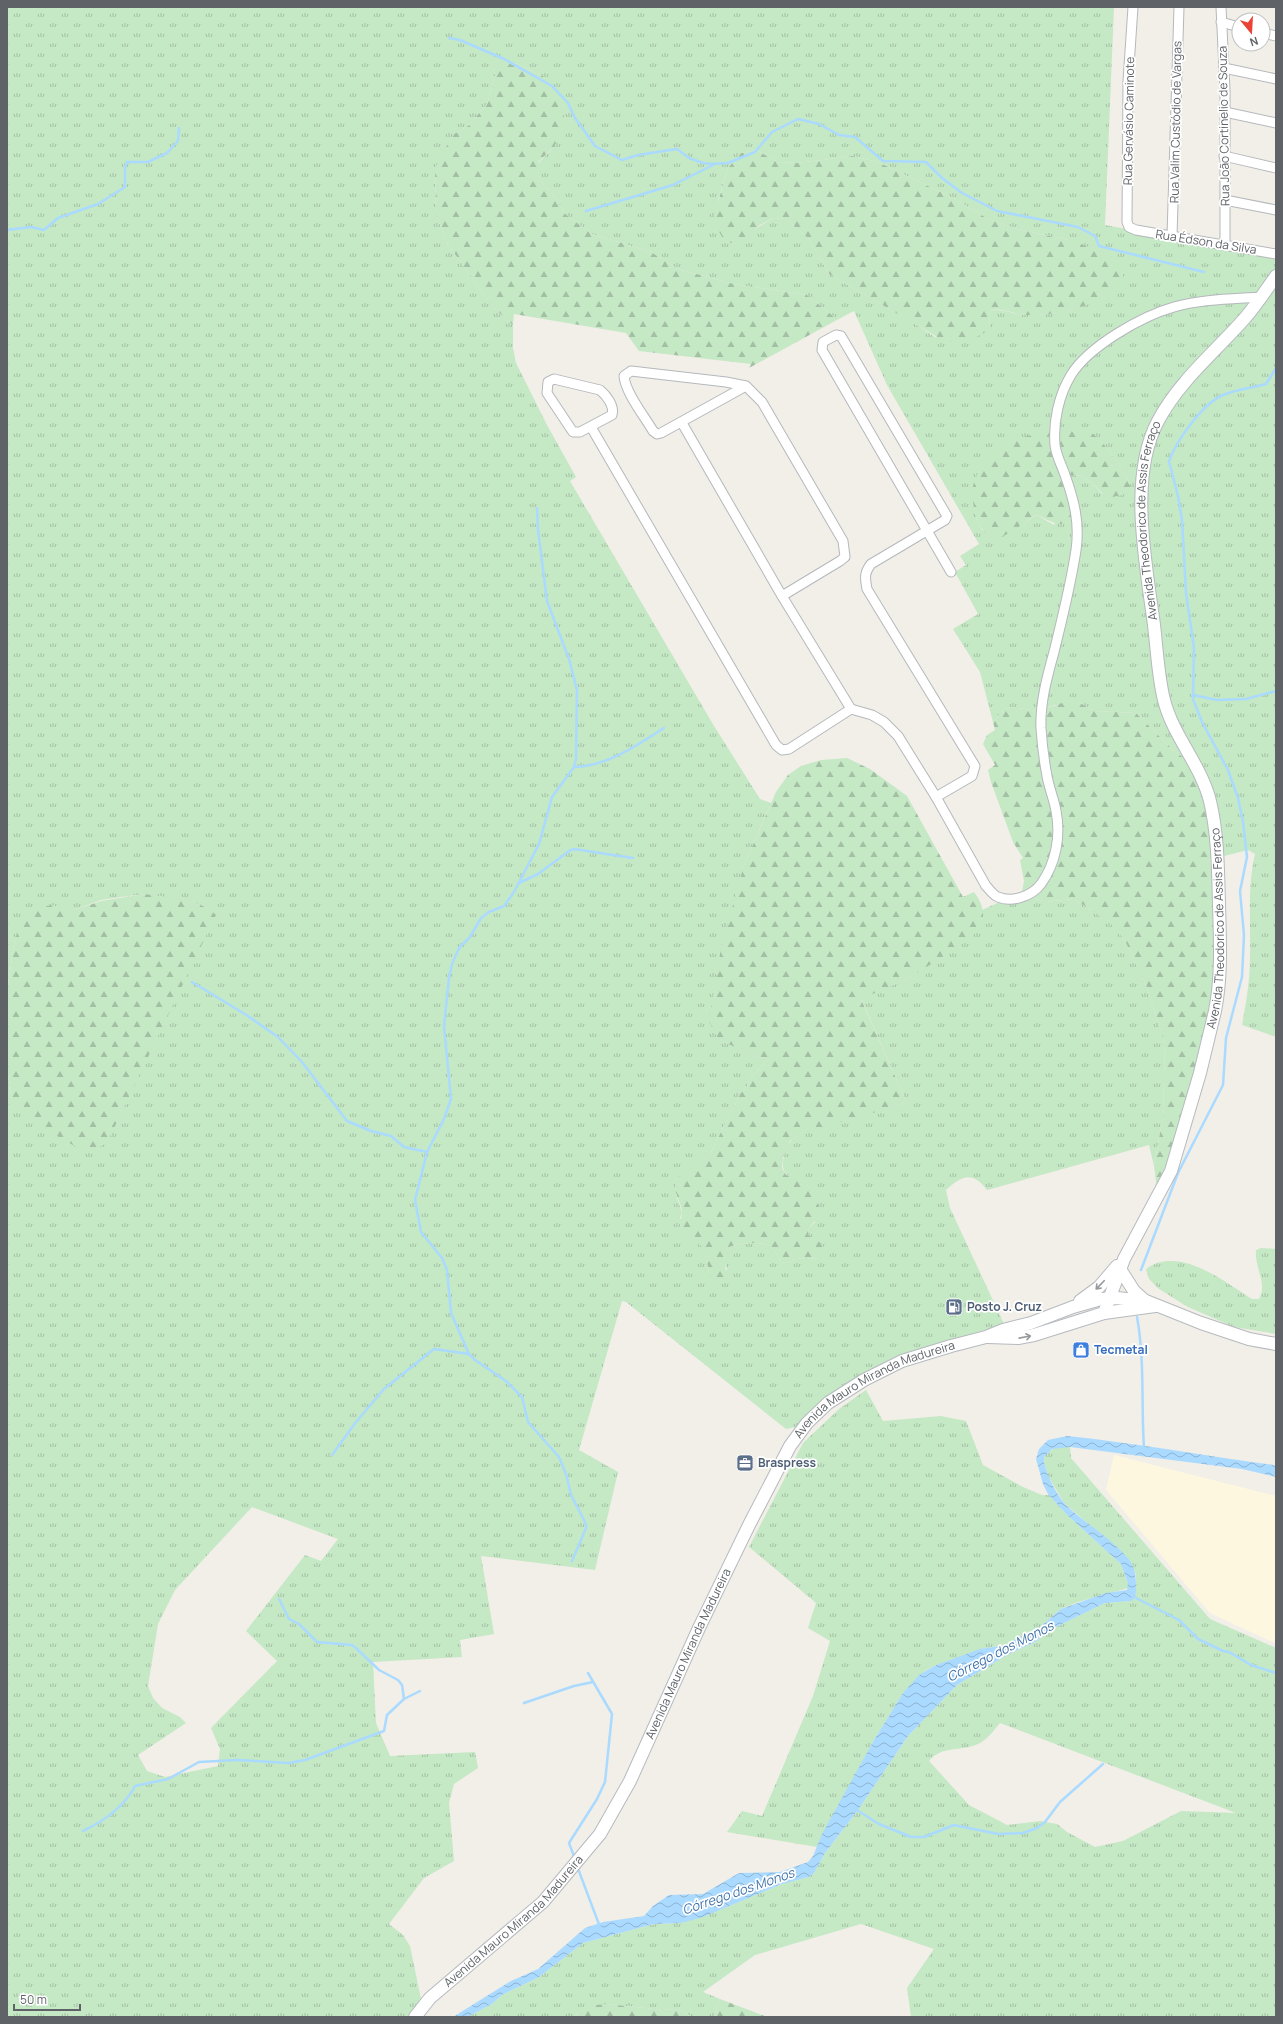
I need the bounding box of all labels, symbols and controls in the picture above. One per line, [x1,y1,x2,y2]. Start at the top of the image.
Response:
north arrow [1231,12,1271,52]
text: N [1248,34,1260,50]
street label: Rua Valim Custódio de Vargas [1166,41,1185,203]
street label: Rua João Cortinelio de Souza [1214,46,1233,206]
street label: Rua Gervásio Caminote [1119,57,1138,185]
street label: Rua Édson da Silva [1154,225,1258,258]
street label: Avenida Theodorico de Assis Ferraço [1132,418,1165,622]
street label: Avenida Theodorico de Assis Ferraço [1202,827,1228,1031]
one-way arrow [1095,1280,1105,1290]
fuel station icon: Posto J. Cruz [944,1297,964,1317]
place label: Posto J. Cruz [967,1298,1042,1315]
one-way arrow [1018,1332,1031,1340]
street label: Avenida Mauro Miranda Madureira [789,1336,957,1442]
shop icon: Tecmetal [1071,1340,1091,1360]
place label: Tecmetal [1094,1341,1148,1358]
office icon: Braspress [735,1453,755,1473]
place label: Braspress [758,1454,816,1471]
street label: Avenida Mauro Miranda Madureira [641,1565,735,1742]
water label: Córrego dos Monos [944,1616,1057,1686]
street label: Avenida Mauro Miranda Madureira [440,1851,587,1991]
water label: Córrego dos Monos [680,1863,797,1919]
scale bar [14,1986,80,2012]
text: 50 m [20,1991,47,2008]

